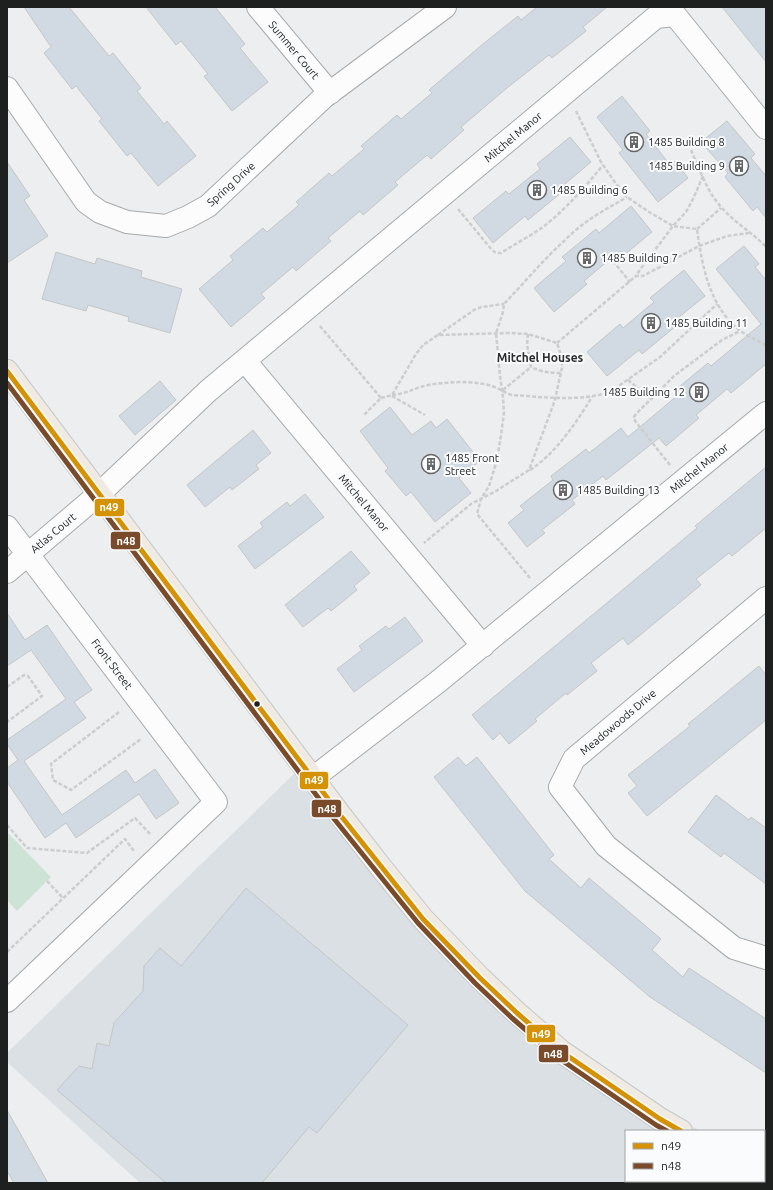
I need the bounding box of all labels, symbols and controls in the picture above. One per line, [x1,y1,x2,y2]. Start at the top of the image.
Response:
street label: Summer Court [266,19,322,82]
street label: Mitchel Manor [482,109,545,165]
building icon: 1485 Building 8 [623,131,645,153]
place label: 1485 Building 8 [648,136,725,148]
building icon: 1485 Building 9 [728,155,750,177]
street label: Spring Drive [205,159,257,209]
place label: 1485 Building 9 [648,160,725,172]
building icon: 1485 Building 6 [526,179,548,201]
place label: 1485 Building 6 [551,184,628,196]
building icon: 1485 Building 7 [576,247,598,269]
place label: 1485 Building 7 [601,252,678,264]
building icon: 1485 Building 11 [640,312,662,334]
place label: 1485 Building 11 [665,317,748,329]
district label: Mitchel Houses [497,351,584,364]
building icon: 1485 Building 12 [688,381,710,403]
place label: 1485 Building 12 [602,386,685,398]
street label: Mitchel Manor [667,440,731,495]
place label: 1485 Front Street [445,452,500,477]
building icon: 1485 Front Street [420,453,442,475]
street label: Mitchel Manor [336,472,392,535]
building icon: 1485 Building 13 [552,479,574,501]
place label: 1485 Building 13 [577,484,660,496]
line badge: n49 [94,498,125,517]
text: n49 [100,501,118,513]
street label: Atlas Court [28,510,79,555]
line badge: n48 [110,531,141,550]
text: n48 [117,535,135,547]
street label: Front Street [89,636,135,692]
street label: Meadowoods Drive [578,687,658,757]
unlabelled marker [252,699,262,709]
line badge: n49 [299,771,329,790]
text: n49 [305,774,323,786]
line badge: n48 [311,799,342,818]
text: n48 [318,803,336,815]
line badge: n49 [526,1024,556,1043]
text: n49 [532,1028,550,1040]
line badge: n48 [538,1044,569,1063]
text: n48 [544,1048,562,1060]
legend [625,1130,765,1182]
text: n49 [661,1139,681,1152]
text: n48 [661,1159,682,1172]

